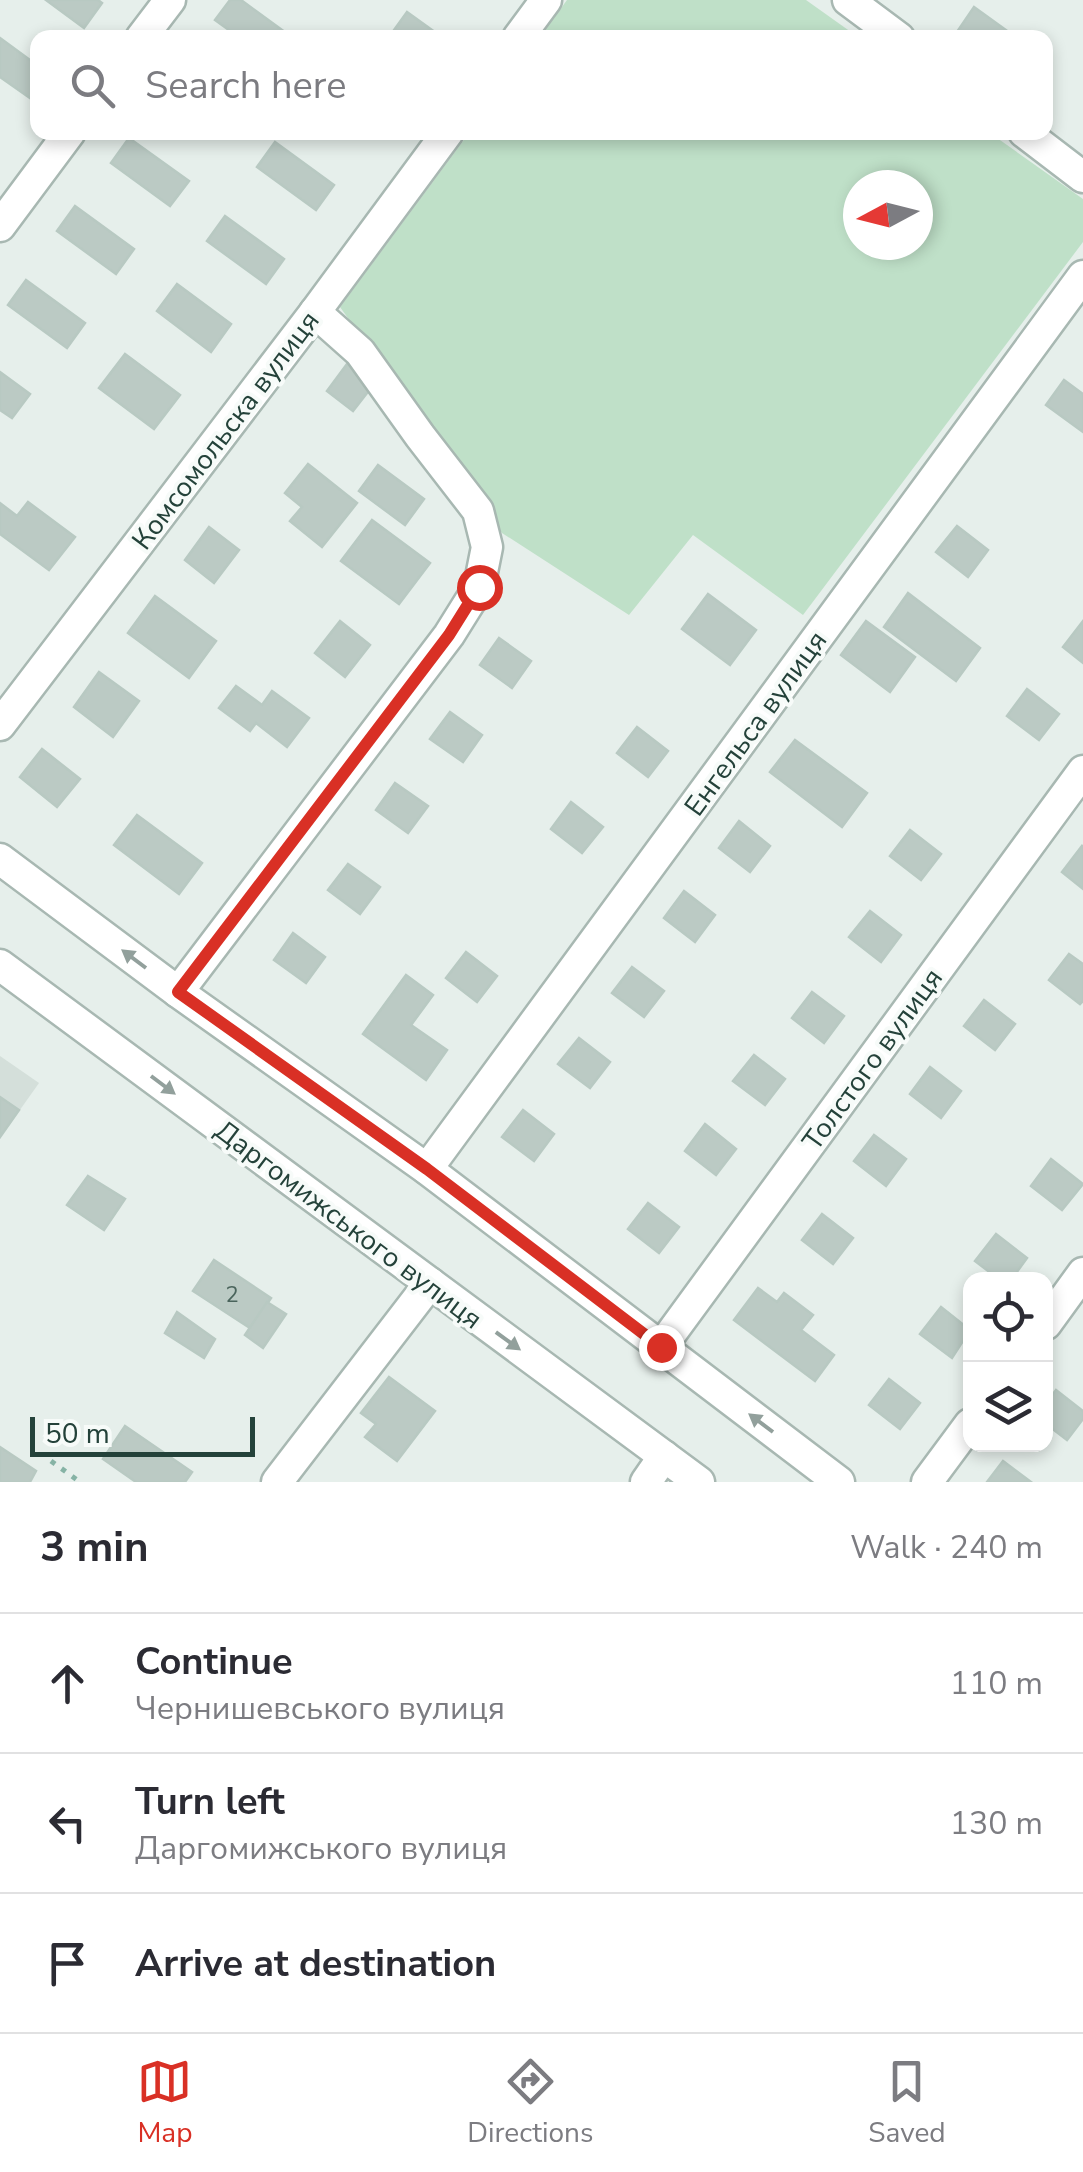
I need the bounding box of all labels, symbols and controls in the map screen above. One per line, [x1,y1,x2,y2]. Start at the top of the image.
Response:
search box [30,30,1053,140]
icon: search [65,58,120,113]
text: Search here [145,60,346,111]
north arrow [843,170,933,260]
street label: Комсомольска вулиця [123,303,328,558]
route start [457,565,503,611]
street label: Енгельса вулиця [676,623,836,824]
one-way arrow [121,950,147,970]
street label: Толстого вулиця [794,961,952,1158]
one-way arrow [150,1075,176,1095]
street label: Даргомижського вулиця [207,1112,490,1338]
map controls [963,1272,1053,1452]
button: locate [963,1272,1053,1362]
house number: 2 [225,1280,239,1310]
route end [639,1325,685,1371]
one-way arrow [495,1331,521,1351]
button: layers [963,1362,1053,1452]
scale bar [30,1412,255,1456]
one-way arrow [748,1413,774,1434]
text: 50 m [45,1415,110,1453]
text: 3 min [40,1519,149,1576]
text: Walk · 240 m [850,1526,1043,1569]
text: Continue [135,1636,293,1687]
icon: ahead [40,1656,95,1711]
text: 110 m [950,1662,1043,1705]
text: Чернишевського вулиця [135,1687,505,1730]
text: Turn left [135,1776,285,1827]
icon: left [40,1796,95,1851]
text: 130 m [950,1802,1043,1845]
text: Даргомижського вулиця [135,1827,507,1870]
icon: arrive [40,1936,95,1991]
text: Arrive at destination [135,1938,496,1989]
tab: Map [137,2054,192,2152]
tab: Directions [467,2054,593,2152]
tab: Saved [868,2054,946,2152]

